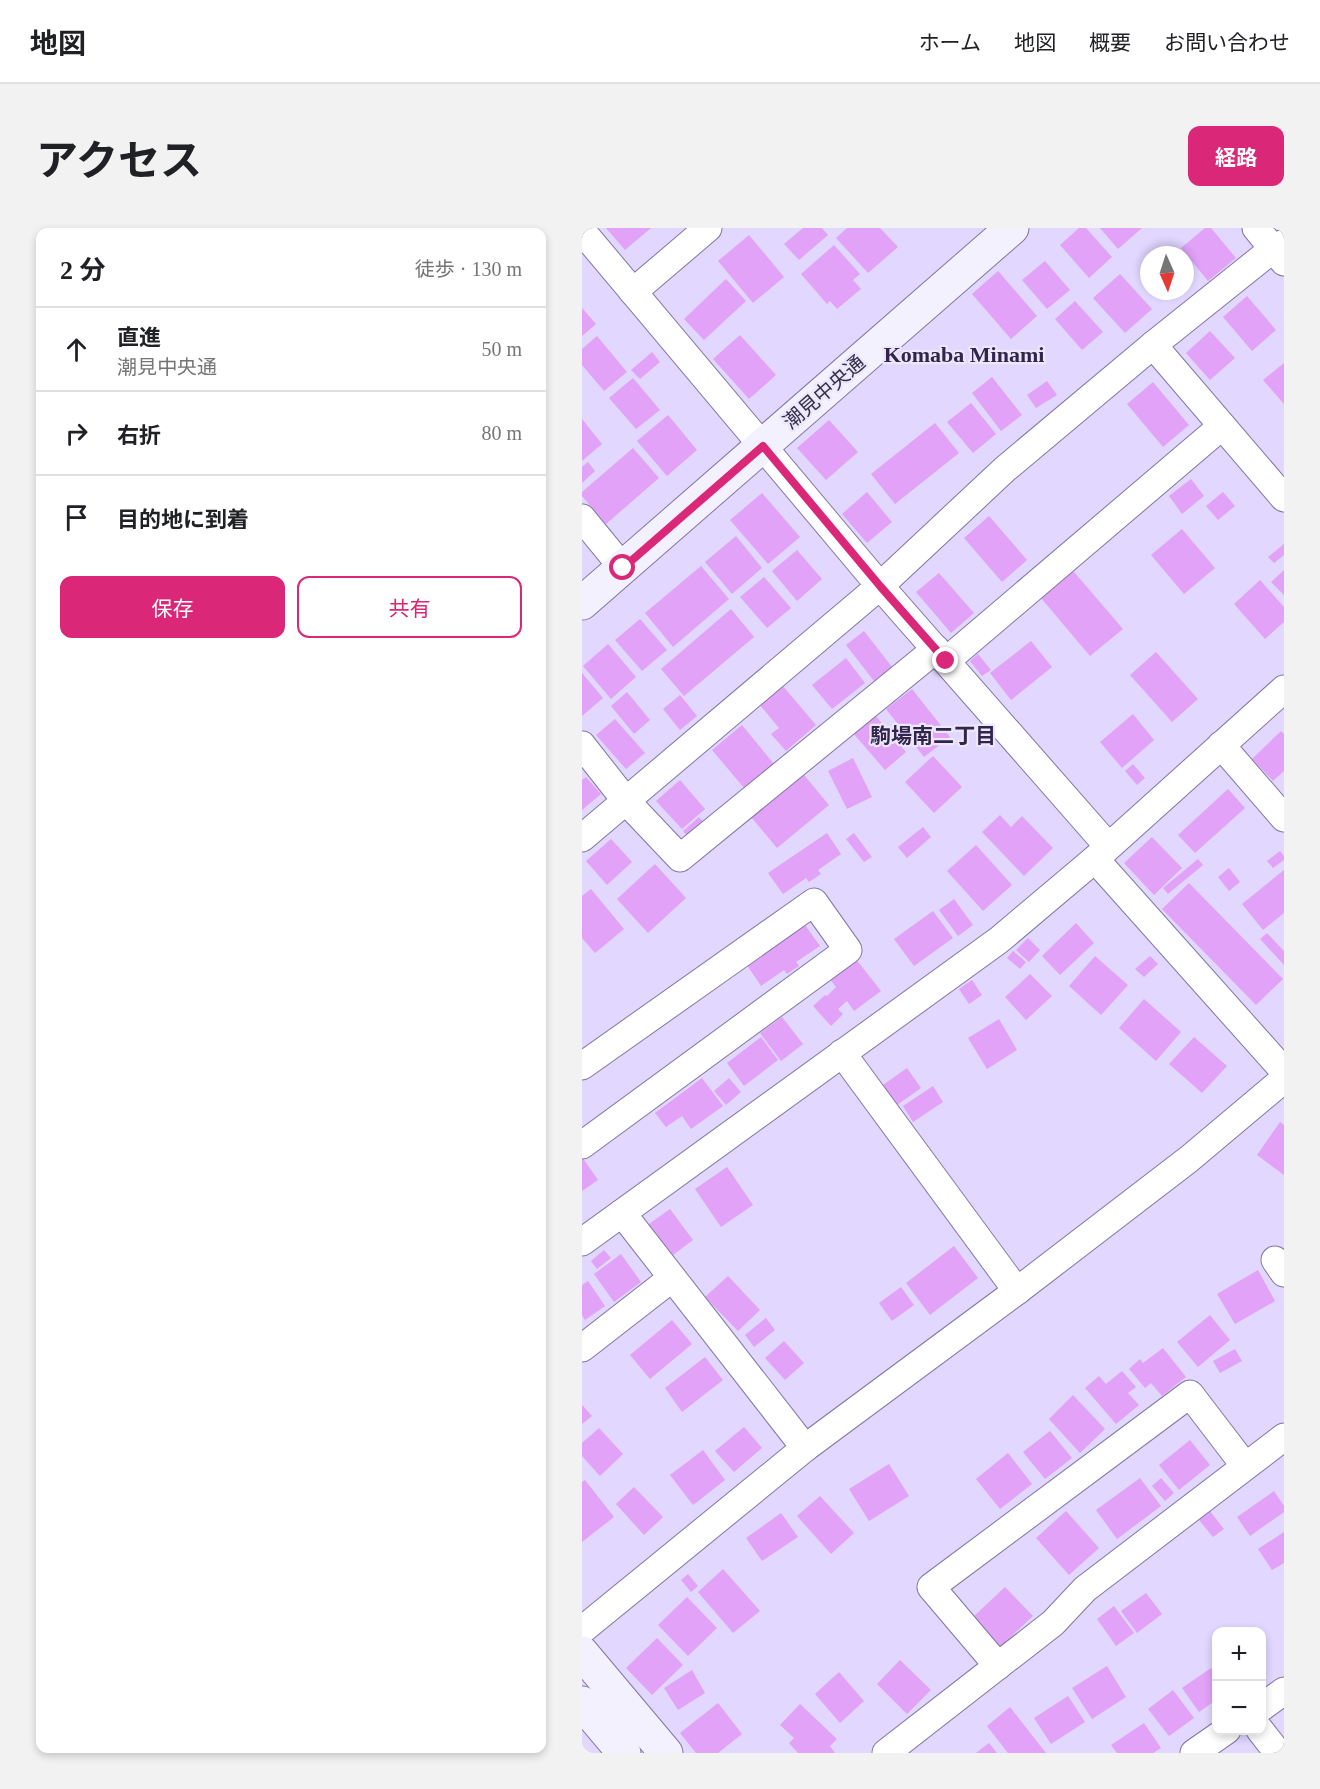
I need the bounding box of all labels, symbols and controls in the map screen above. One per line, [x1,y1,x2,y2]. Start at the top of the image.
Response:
text: 地図 [30,28,86,59]
text: ホーム [919,31,981,55]
text: 地図 [1014,31,1056,55]
text: 概要 [1089,31,1131,55]
text: お問い合わせ [1164,31,1290,55]
button: 経路 [1188,126,1284,186]
text: アクセス [36,138,202,184]
north arrow [1140,246,1194,300]
text: 2 分 [60,256,106,285]
text: 徒歩 · 130 m [415,258,522,280]
text: 直進 [117,325,161,350]
icon: ahead [60,333,93,366]
text: 50 m [481,338,522,360]
district label: Komaba Minami [884,342,1044,367]
street label: 潮見中央通 [779,351,869,433]
text: 潮見中央通 [117,356,217,378]
icon: right [60,417,93,450]
text: 80 m [481,422,522,444]
text: 右折 [117,423,161,448]
icon: arrive [60,501,93,534]
text: 目的地に到着 [117,507,249,532]
route start [609,554,635,580]
button: 保存 [60,576,285,638]
button: 共有 [297,576,522,638]
route end [932,647,958,673]
district label: 駒場南二丁目 [870,724,996,748]
map controls [1212,1627,1266,1735]
button: + [1212,1627,1266,1681]
button: − [1212,1681,1266,1735]

